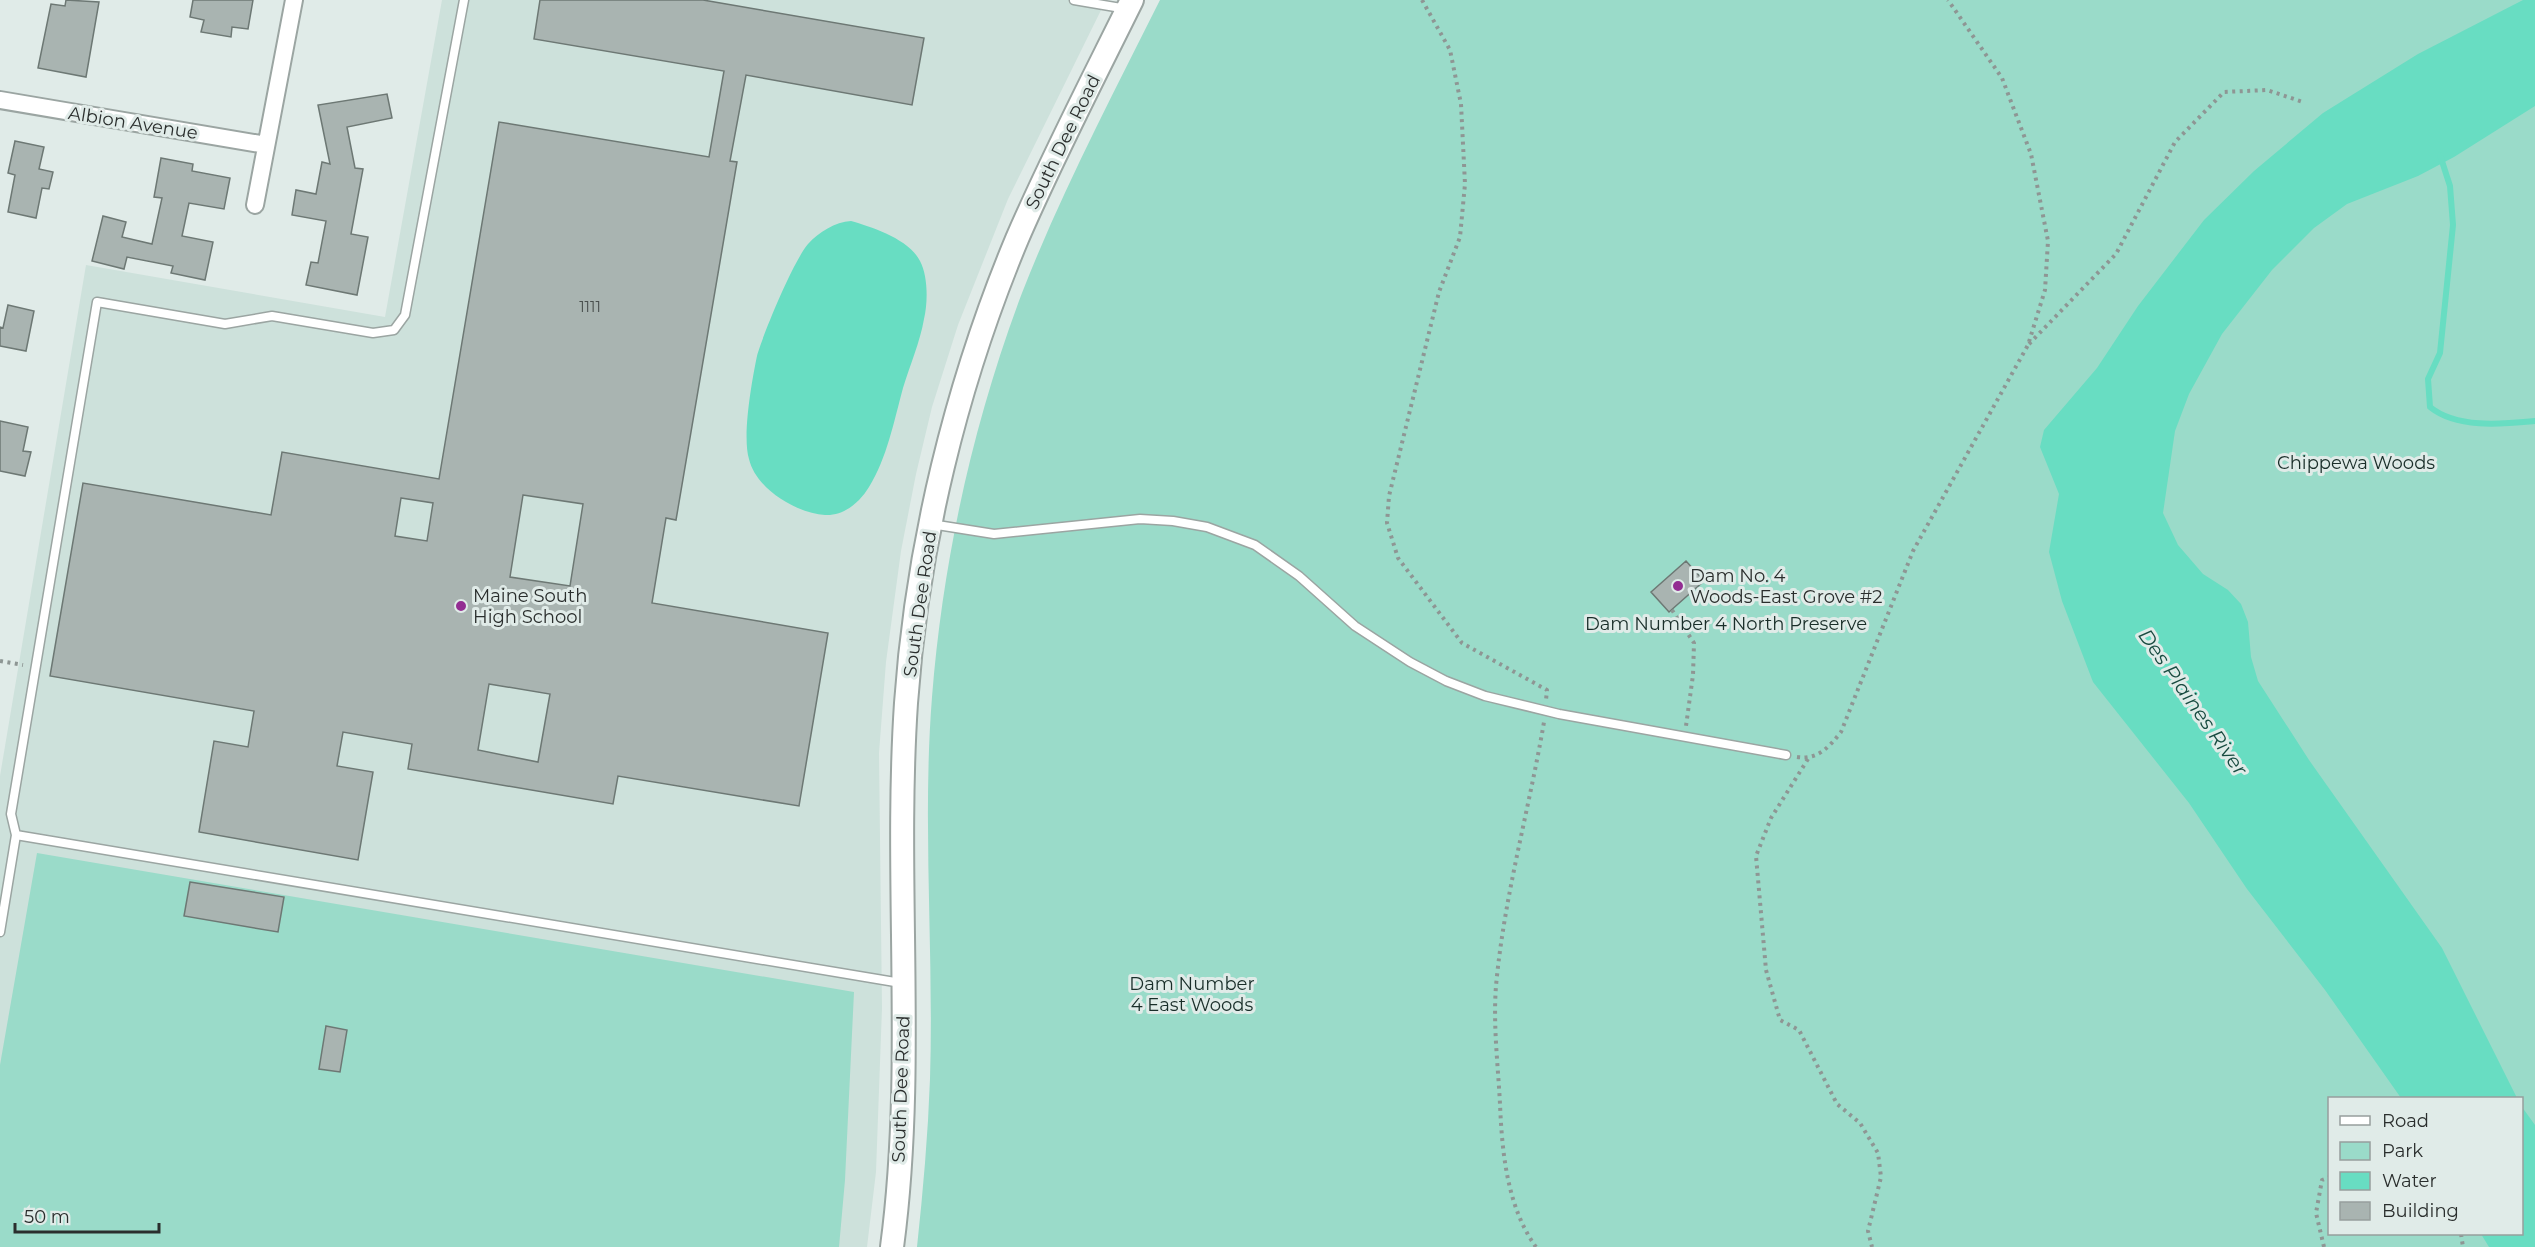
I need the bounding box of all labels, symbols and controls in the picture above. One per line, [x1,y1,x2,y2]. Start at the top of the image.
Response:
street label: South Dee Road [1021,71,1105,213]
street label: Albion Avenue [67,102,199,144]
house number: 1111 [579,297,601,316]
park label: Chippewa Woods [2277,452,2435,474]
street label: South Dee Road [899,530,941,678]
place label: Dam No. 4 Woods-East Grove #2 [1690,565,1883,608]
marker: Dam No. 4 Woods-East Grove #2 [1671,579,1685,593]
place label: Maine South High School [473,585,587,628]
marker: Maine South High School [454,599,468,613]
park label: Dam Number 4 North Preserve [1585,613,1867,635]
water label: Des Plaines River [2133,624,2253,781]
park label: Dam Number 4 East Woods [1129,973,1255,1016]
street label: South Dee Road [887,1015,915,1163]
legend [2328,1097,2523,1235]
text: Road [2382,1110,2429,1132]
text: Park [2382,1140,2423,1162]
text: Water [2382,1170,2437,1192]
scale bar [15,1196,159,1234]
text: Building [2382,1200,2459,1222]
text: 50 m [24,1206,70,1228]

